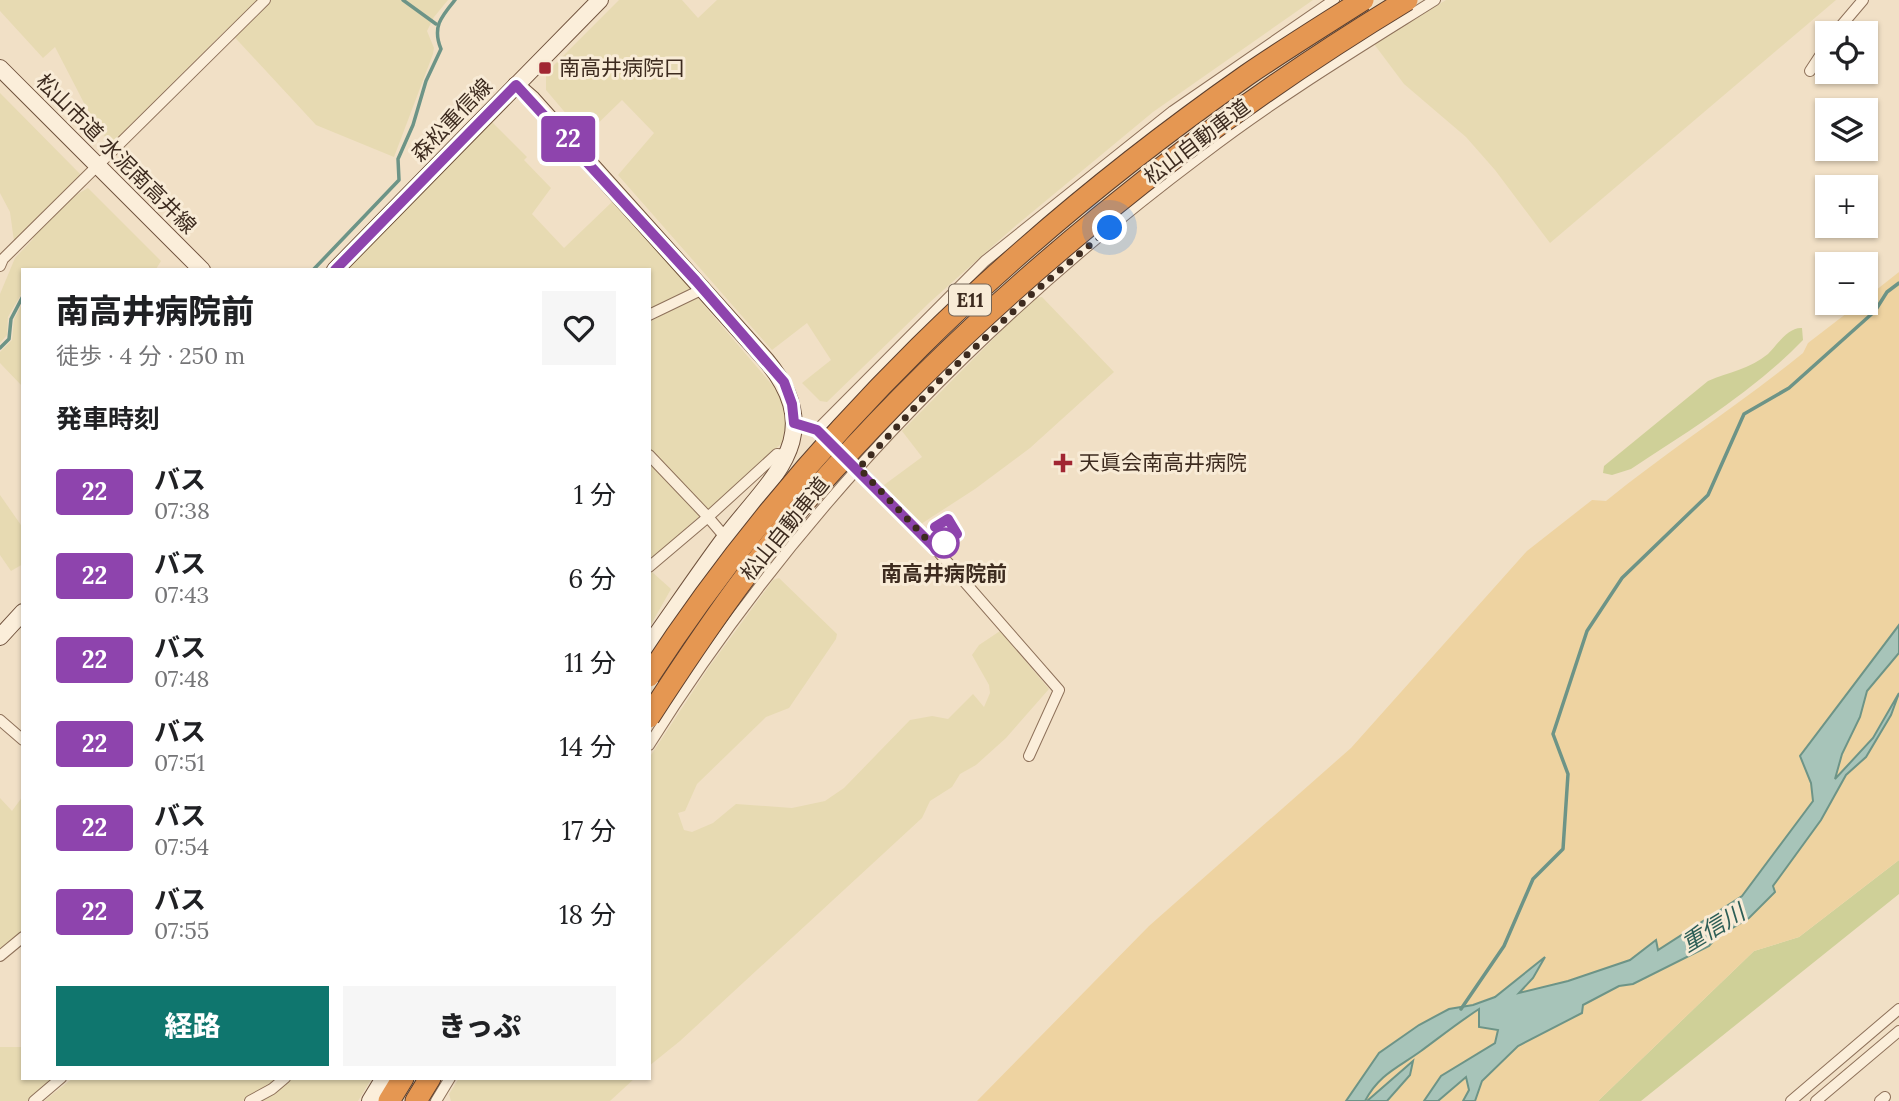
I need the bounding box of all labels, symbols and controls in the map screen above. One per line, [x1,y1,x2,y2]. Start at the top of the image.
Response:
map controls [1815,21,1878,315]
button: locate [1815,21,1878,84]
place label: 南高井病院口 [559,54,685,81]
marker: 南高井病院口 [537,60,553,76]
street label: 松山市道 水泥南高井線 [31,68,202,239]
street label: 森松重信線 [405,73,498,167]
street label: 松山自動車道 [1138,93,1255,190]
button: layers [1815,98,1878,161]
line badge: 22 [536,116,600,162]
text: 22 [555,123,581,154]
button: + [1815,175,1878,238]
your location [1092,210,1127,245]
button: − [1815,252,1878,315]
road number: E11 [949,284,991,316]
text: 南高井病院前 [56,290,254,332]
button: heart [542,291,616,365]
text: 徒歩 · 4 分 · 250 m [56,341,245,370]
text: 発車時刻 [56,402,160,435]
place label: 天眞会南高井病院 [1079,449,1247,476]
marker: 天眞会南高井病院 [1053,453,1073,473]
text: バス [154,463,206,496]
street label: 松山自動車道 [734,471,835,586]
text: 22 [82,476,107,507]
text: 1 分 [574,478,616,511]
text: 07:38 [154,496,210,525]
marker: 南高井病院前 [929,528,959,558]
text: バス [154,547,206,580]
text: 22 [82,560,107,591]
place label: 南高井病院前 [881,560,1007,587]
text: 6 分 [568,562,616,595]
text: 07:43 [154,580,209,609]
text: バス [154,631,206,664]
text: 22 [82,644,107,675]
text: 11 分 [564,646,616,679]
text: 07:48 [154,664,210,693]
text: バス [154,715,206,748]
text: 22 [82,728,107,759]
text: 14 分 [560,730,616,763]
text: 07:51 [154,748,205,777]
text: バス [154,799,206,832]
text: 22 [82,812,107,843]
text: 17 分 [562,814,616,847]
text: 07:54 [154,832,209,861]
text: バス [154,883,206,916]
text: 22 [82,896,107,927]
water label: 重信川 [1676,896,1752,958]
text: 18 分 [559,898,616,931]
text: 07:55 [154,916,209,945]
button: 経路 [56,986,329,1066]
button: きっぷ [343,986,616,1066]

